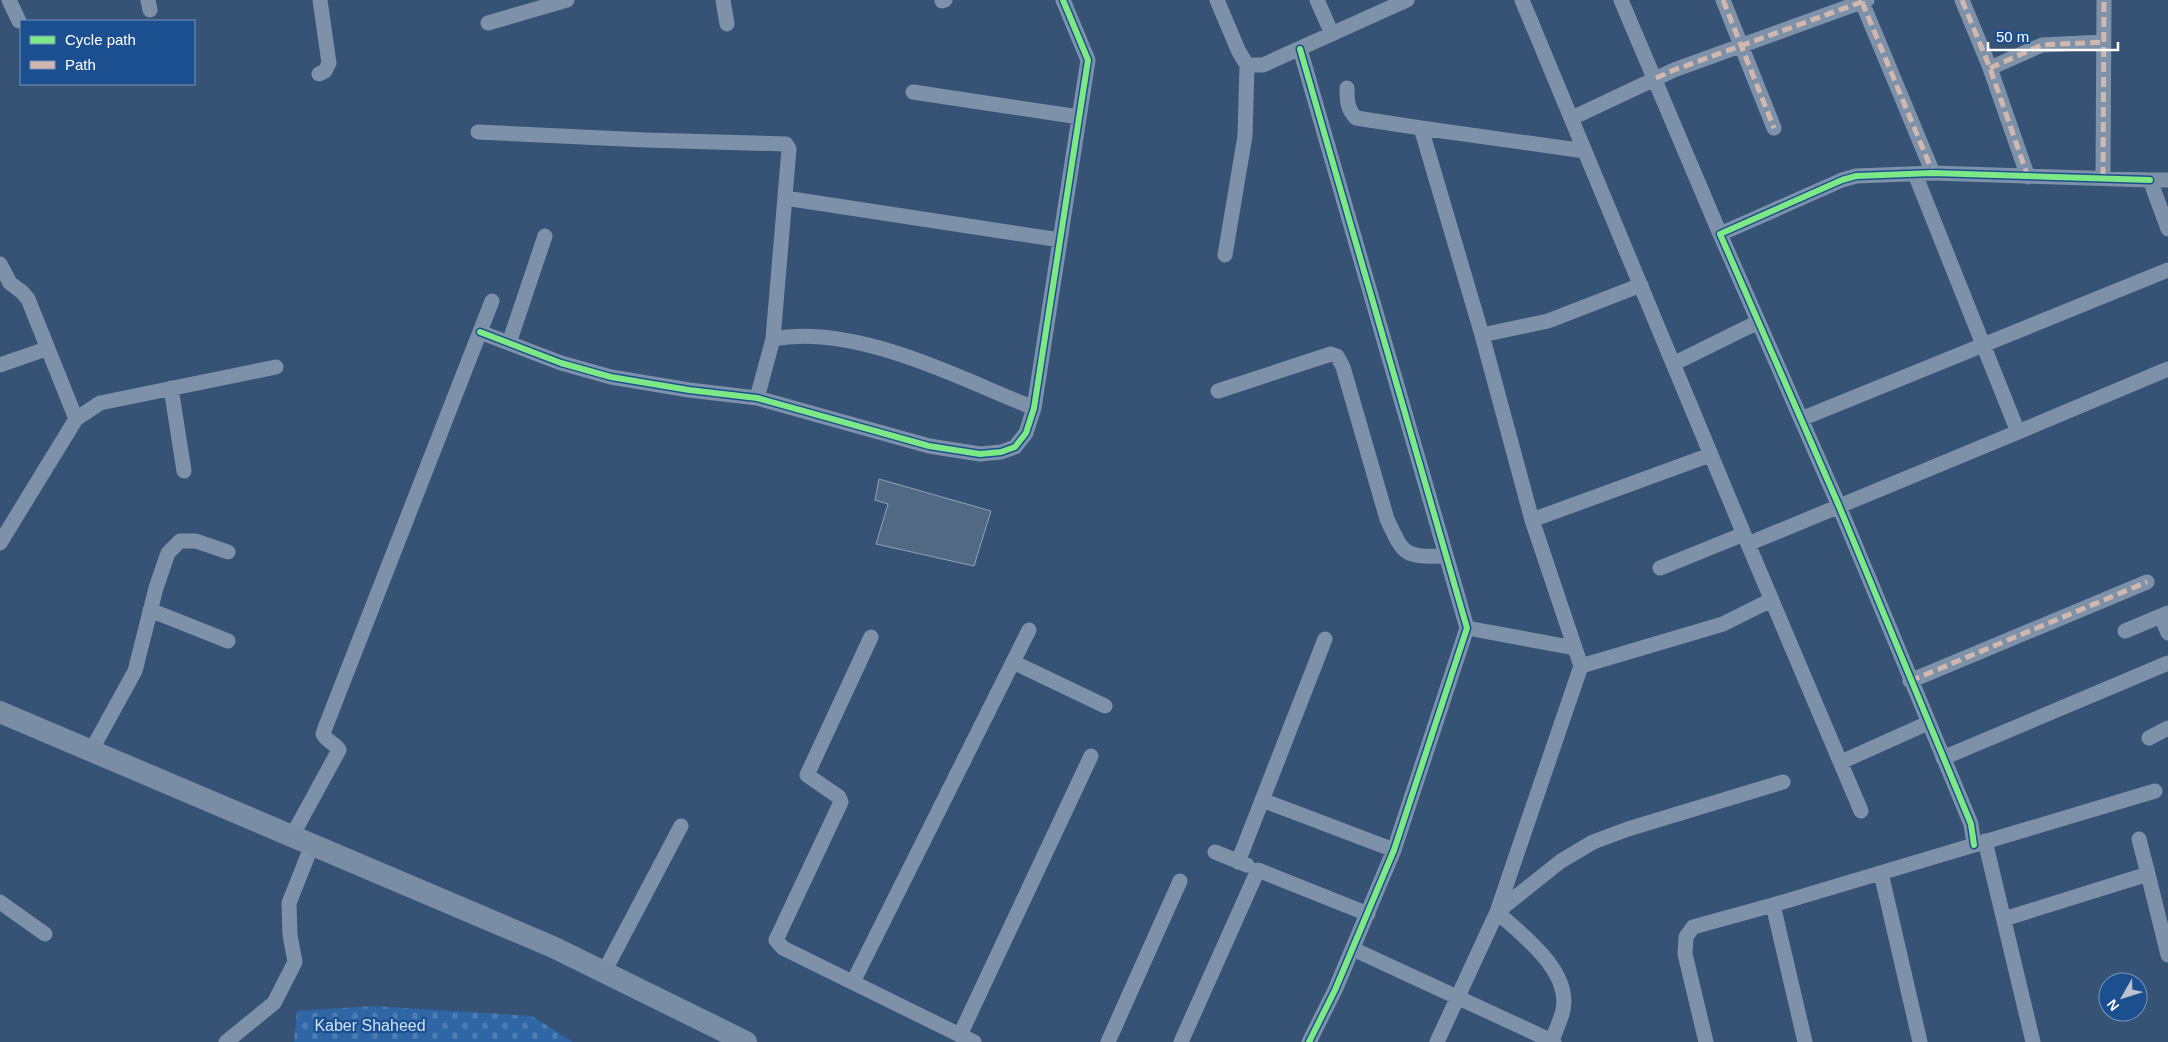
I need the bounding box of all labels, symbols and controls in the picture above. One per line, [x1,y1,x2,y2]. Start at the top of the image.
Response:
legend [20,20,195,85]
scale bar [1988,20,2118,52]
text: 50 m [1996,28,2029,45]
text: Cycle path [65,31,136,48]
text: Path [65,56,96,73]
north arrow [2098,972,2148,1022]
text: N [2103,996,2122,1014]
park label: Kaber Shaheed [314,1017,426,1034]

